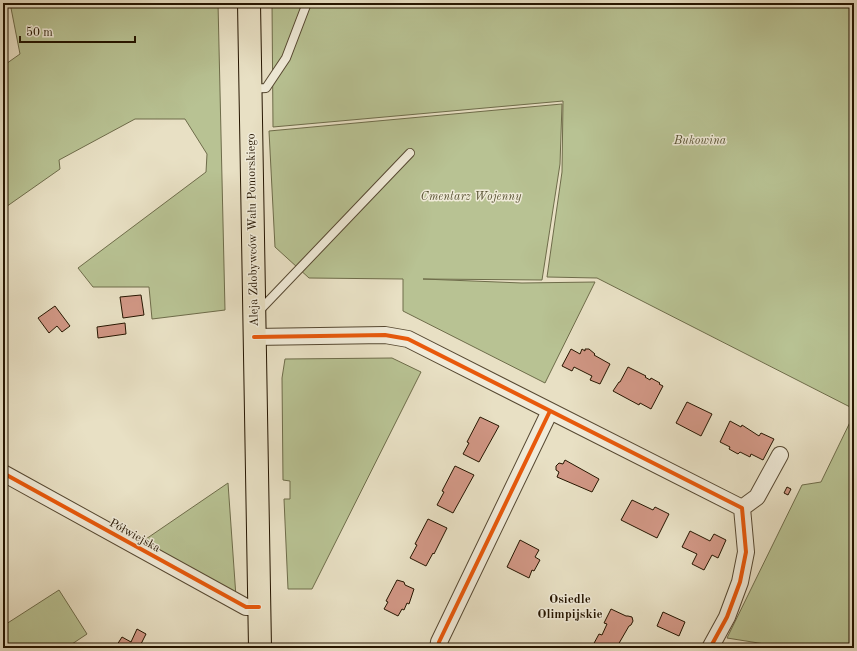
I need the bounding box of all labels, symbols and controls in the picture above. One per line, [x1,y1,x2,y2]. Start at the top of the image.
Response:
scale bar [20,18,135,44]
text: 50 m [26,26,53,39]
street label: Aleja Zdobywców Wału Pomorskiego [245,133,261,327]
park label: Bukowina [673,135,727,147]
park label: Cmentarz Wojenny [421,191,522,203]
street label: Półwiejska [107,517,162,555]
district label: Osiedle Olimpijskie [537,593,603,621]

